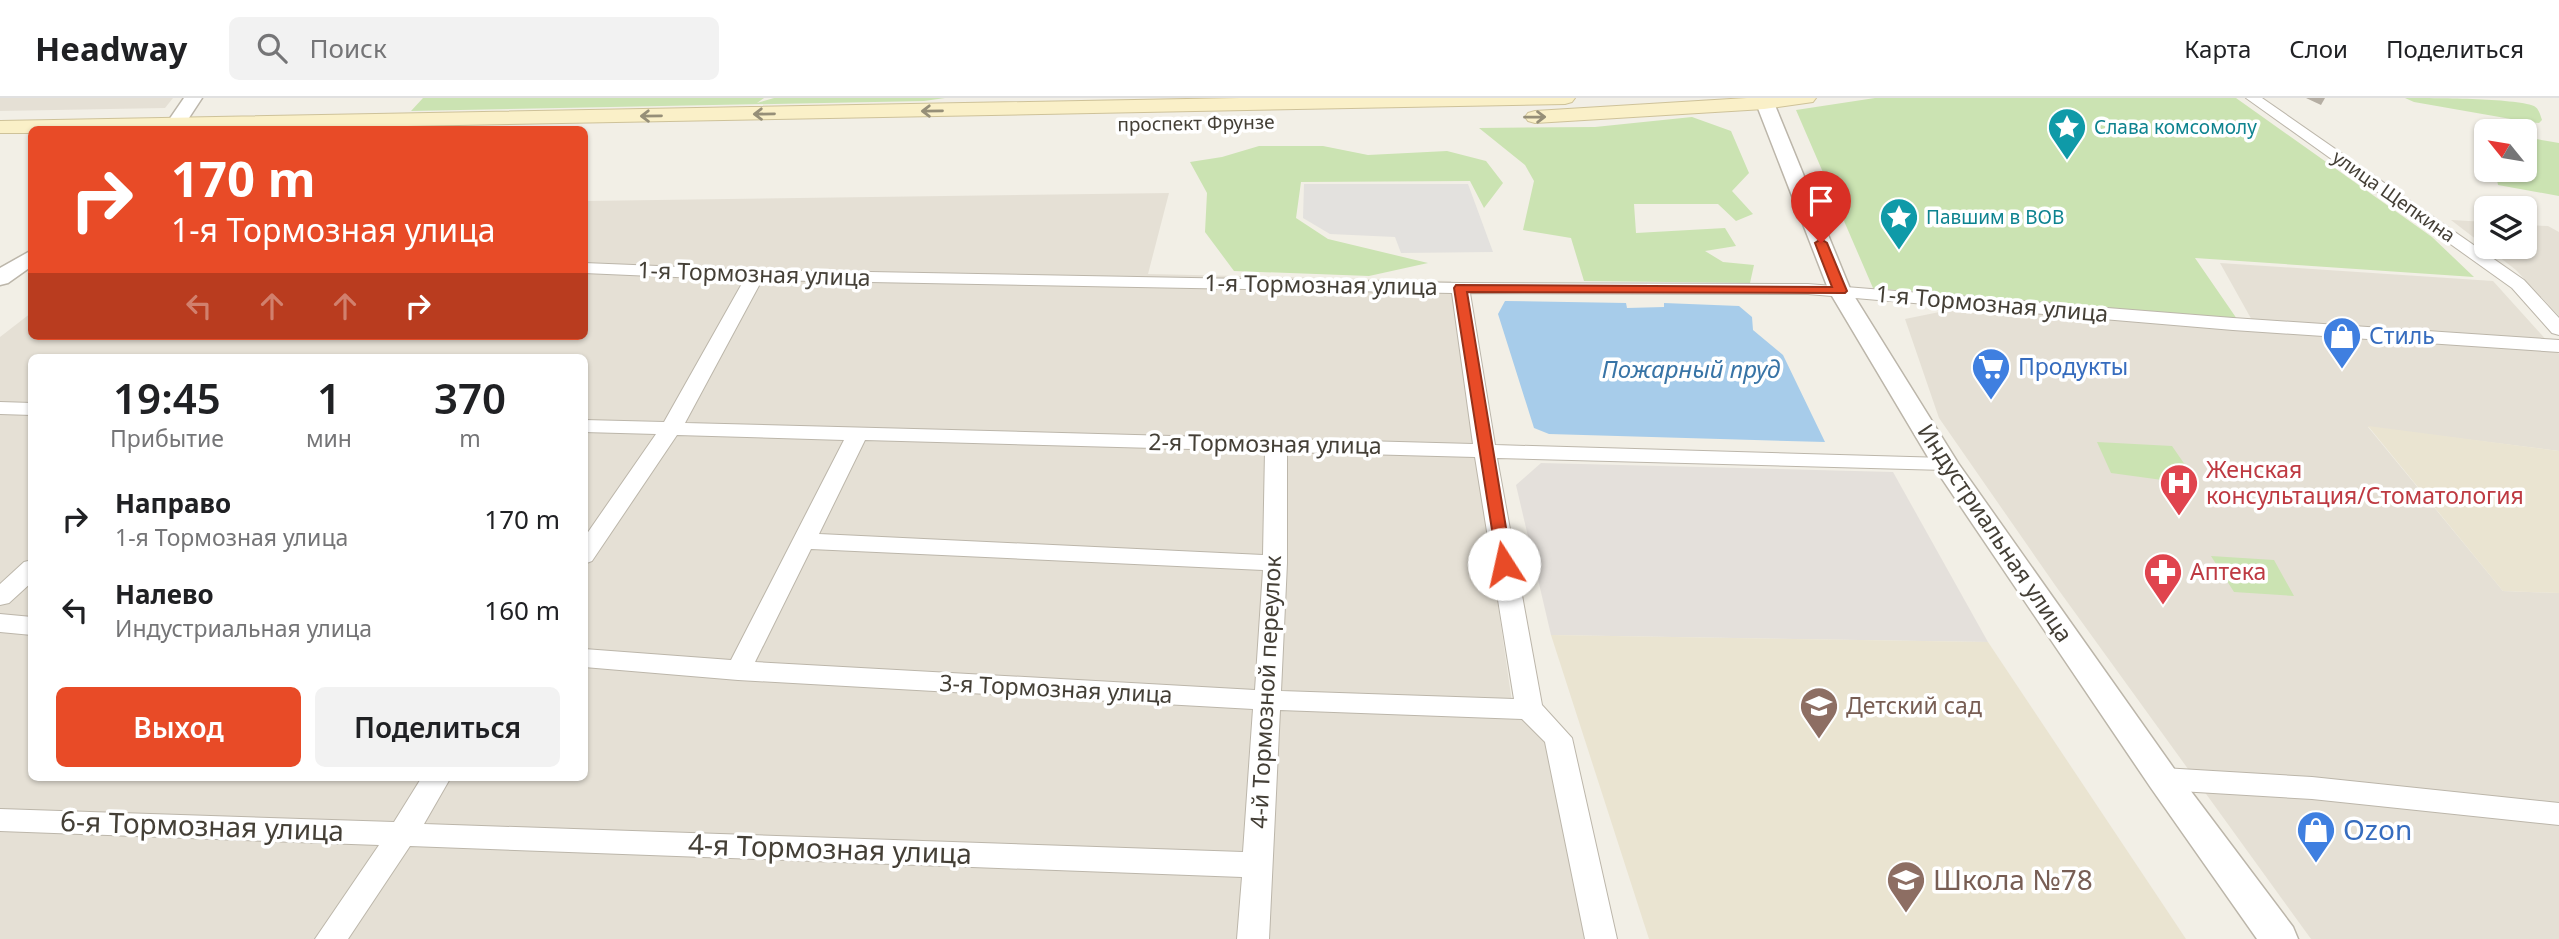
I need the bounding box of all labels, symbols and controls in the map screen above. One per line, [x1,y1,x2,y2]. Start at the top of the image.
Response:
search box [229,17,719,80]
text: Headway [35,26,187,71]
icon: search [253,29,291,67]
text: Поиск [309,30,387,66]
text: Карта [2184,32,2251,65]
text: Слои [2289,32,2348,65]
text: Поделиться [2386,32,2524,65]
one-way arrow [920,104,943,118]
place icon: Слава комсомолу [2046,106,2088,161]
one-way arrow [753,107,776,120]
one-way arrow [640,109,663,122]
street label: проспект Фрунзе [1117,109,1275,137]
one-way arrow [1523,110,1546,124]
place label: Слава комсомолу [2094,114,2257,140]
north arrow [2474,119,2538,182]
map controls [2474,119,2537,259]
street label: улица Щепкина [2327,144,2461,248]
text: 170 m [171,145,316,211]
icon: right [56,154,147,245]
pin [1791,171,1851,243]
icon: arrive [1802,182,1840,220]
place icon: Павшим в ВОВ [1878,196,1920,251]
button: layers [2474,196,2537,259]
place label: Павшим в ВОВ [1926,204,2064,230]
text: 1-я Тормозная улица [171,208,496,251]
street label: 1-я Тормозная улица [637,253,871,293]
street label: 1-я Тормозная улица [1204,266,1438,302]
street label: 1-я Тормозная улица [1875,277,2110,329]
icon: left [180,287,218,325]
icon: ahead [253,287,291,325]
icon: ahead [326,287,364,325]
icon: right [399,287,437,325]
shop icon: Стиль [2321,315,2363,370]
place label: Стиль [2369,319,2435,351]
supermarket icon: Продукты [1970,346,2012,401]
place label: Продукты [2018,350,2128,382]
water label: Пожарный пруд [1602,352,1780,385]
text: 19:45 [113,369,221,426]
text: 1 [317,369,341,426]
text: 370 [434,369,506,426]
street label: Индустриальная улица [1911,417,2081,648]
text: Прибытие [110,422,224,454]
text: мин [306,422,352,454]
text: m [459,422,481,454]
street label: 2-я Тормозная улица [1148,425,1382,461]
place label: Женская консультация/Стоматология [2206,453,2524,511]
hospital icon: Женская консультация/Стоматология [2158,462,2200,517]
text: Направо [115,485,231,521]
icon: right [56,500,94,538]
text: 170 m [484,501,560,537]
text: 1-я Тормозная улица [115,521,348,553]
position arrow [1467,527,1541,601]
pharmacy icon: Аптека [2142,551,2184,606]
street label: 4-й Тормозной переулок [1242,554,1288,829]
place label: Аптека [2190,555,2266,587]
text: Налево [115,576,214,612]
icon: left [56,591,94,629]
text: 160 m [484,592,560,628]
text: Индустриальная улица [115,612,372,644]
street label: 3-я Тормозная улица [939,666,1173,710]
school or university icon: Детский сад [1798,685,1840,740]
button: Выход [56,687,301,767]
button: Поделиться [315,687,560,767]
place label: Детский сад [1846,689,1982,721]
street label: 6-я Тормозная улица [59,801,345,849]
shop icon: Ozon [2295,809,2337,864]
place label: Ozon [2343,810,2412,848]
street label: 4-я Тормозная улица [687,824,973,872]
school or university icon: Школа №78 [1885,859,1927,914]
place label: Школа №78 [1933,860,2093,898]

